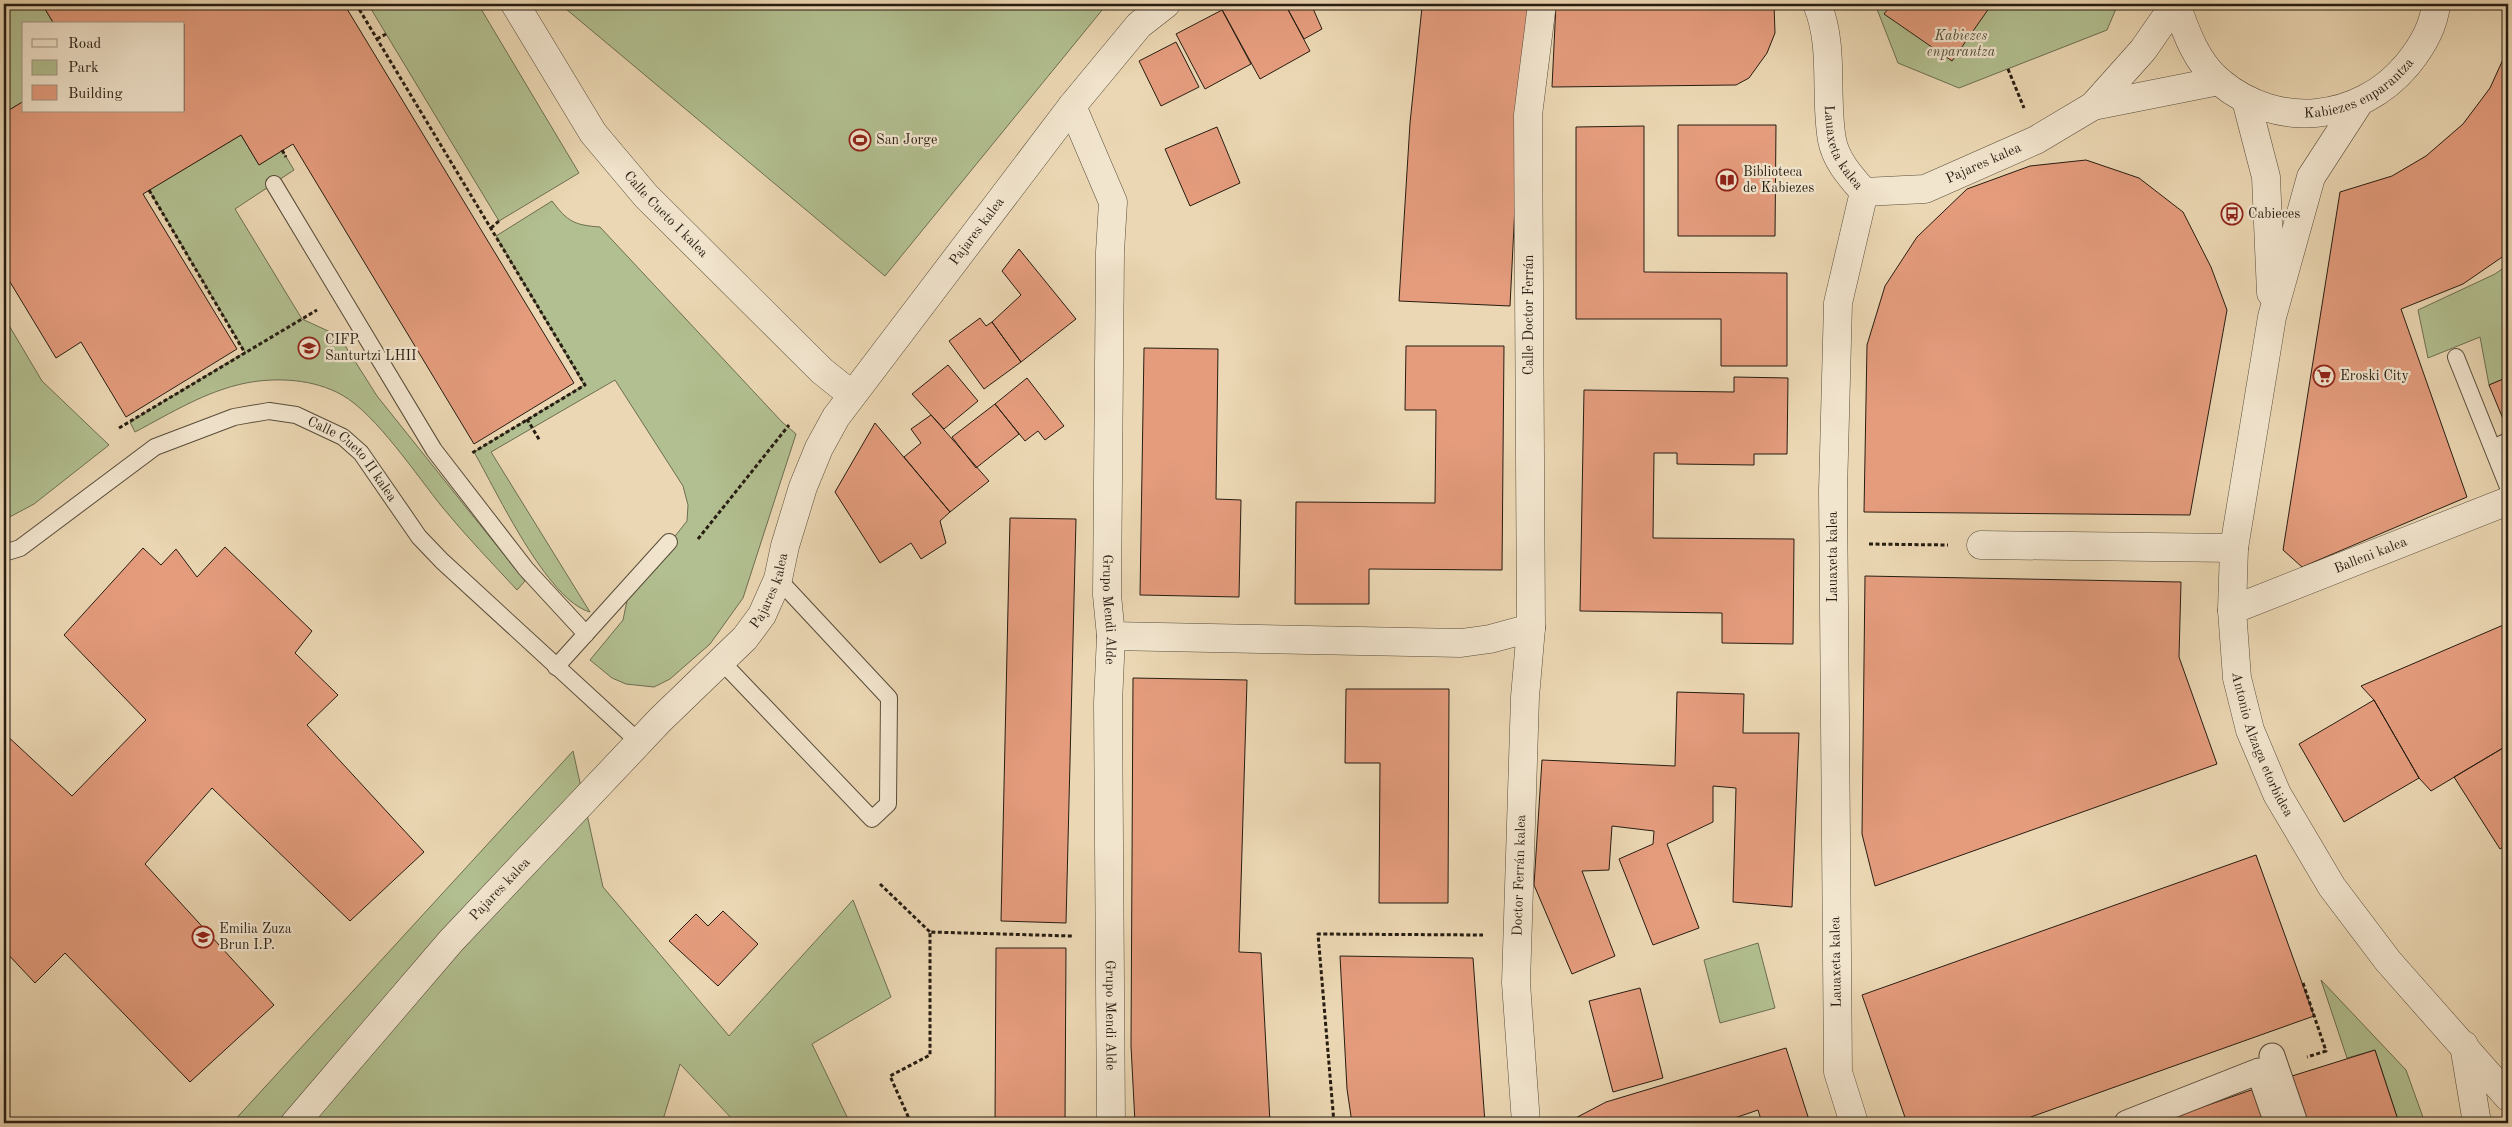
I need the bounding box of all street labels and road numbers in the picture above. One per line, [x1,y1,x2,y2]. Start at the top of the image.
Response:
street label: Kabiezes enparantza [2304,56,2416,121]
street label: Lauaxeta kalea [1822,105,1866,192]
street label: Pajares kalea [1944,140,2023,186]
street label: Calle Cueto I kalea [621,168,711,260]
street label: Pajares kalea [947,195,1007,268]
street label: Calle Doctor Ferrán [1522,254,1536,375]
street label: Calle Cueto II kalea [305,414,399,504]
street label: Lauaxeta kalea [1826,511,1840,603]
street label: Balleni kalea [2332,535,2409,576]
street label: Pajares kalea [747,552,790,631]
street label: Grupo Mendi Alde [1100,554,1118,665]
street label: Antonio Alzaga etorbidea [2230,672,2296,819]
street label: Doctor Ferrán kalea [1510,814,1528,936]
street label: Pajares kalea [467,855,533,923]
street label: Lauaxeta kalea [1828,916,1844,1008]
street label: Grupo Mendi Alde [1103,960,1118,1071]

